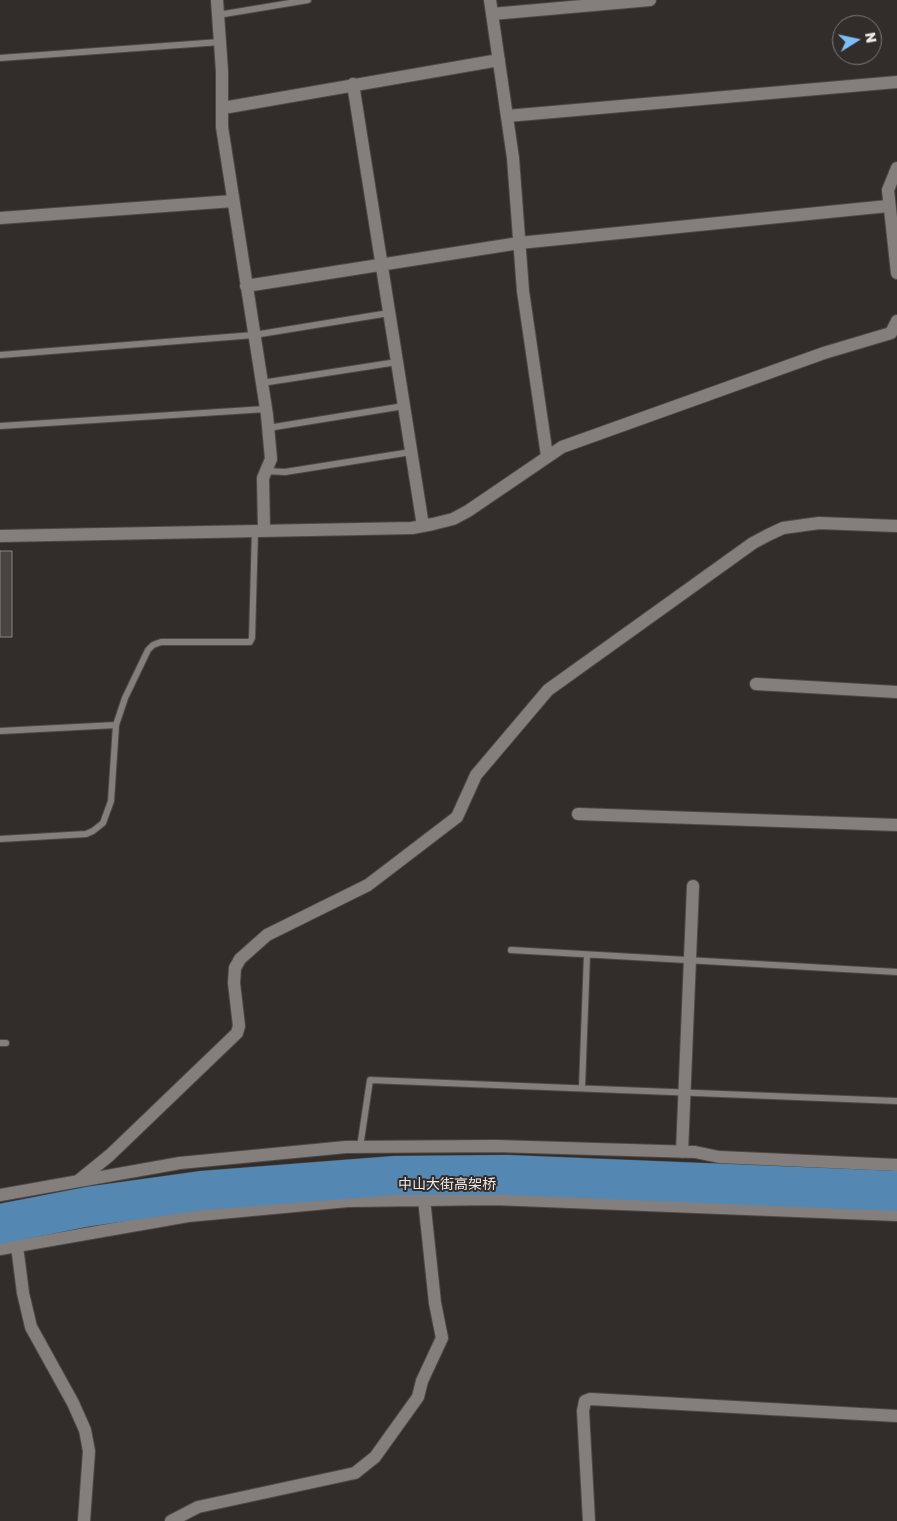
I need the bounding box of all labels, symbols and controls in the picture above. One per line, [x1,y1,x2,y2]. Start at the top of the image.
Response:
north arrow [832,15,882,65]
text: N [862,31,881,44]
street label: 中山大街高架桥 [398,1177,496,1193]

